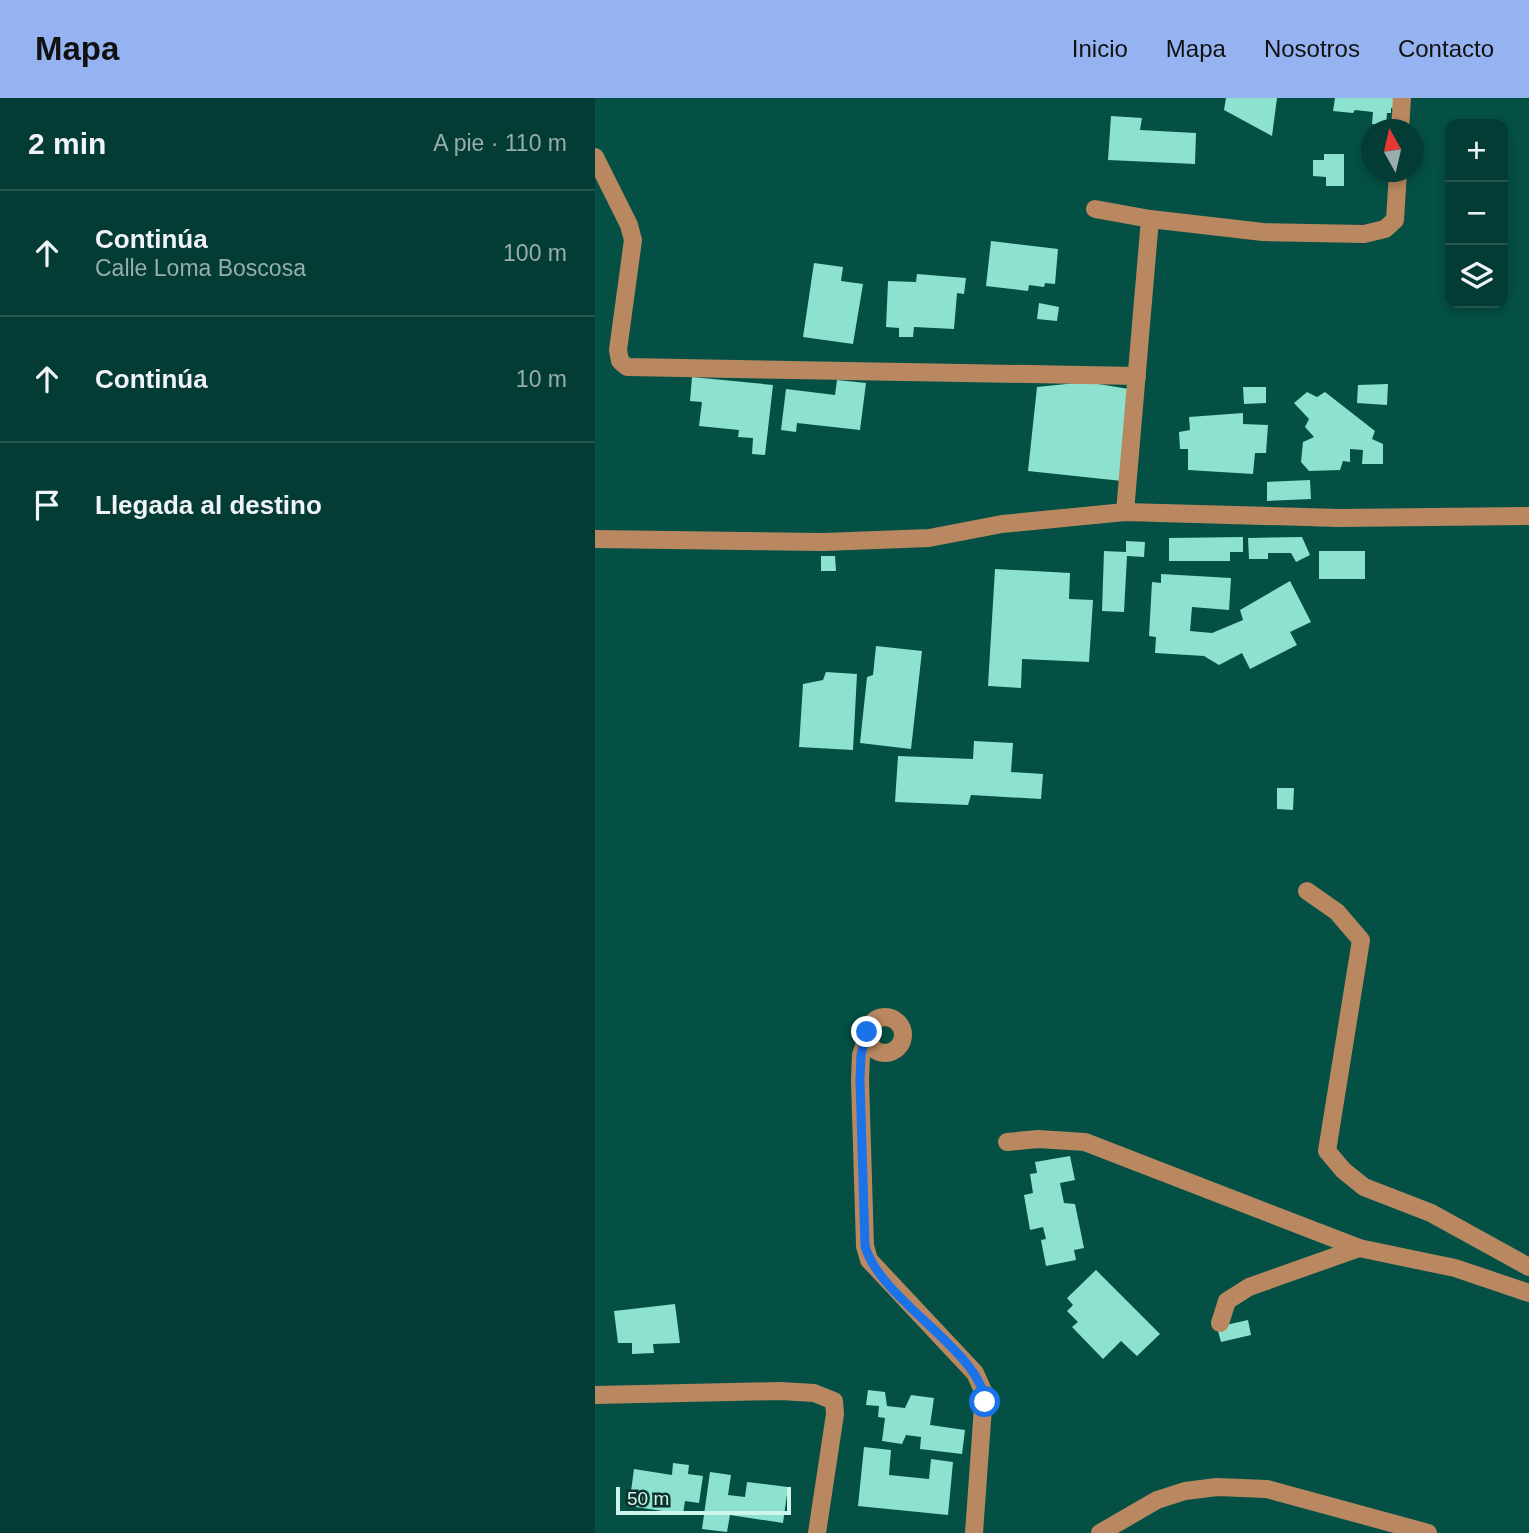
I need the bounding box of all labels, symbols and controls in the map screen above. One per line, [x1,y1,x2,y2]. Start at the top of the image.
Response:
text: Mapa [35,30,119,67]
text: Inicio [1072,35,1128,62]
text: Mapa [1166,35,1226,62]
text: Nosotros [1264,35,1360,62]
text: Contacto [1398,35,1494,62]
north arrow [1361,119,1424,182]
map controls [1445,119,1508,308]
button: + [1445,119,1508,182]
text: 2 min [28,127,106,160]
text: A pie · 110 m [433,130,567,156]
button: − [1445,182,1508,245]
text: Continúa [95,224,208,254]
icon: ahead [28,234,66,272]
text: 100 m [503,240,567,266]
button: layers [1445,245,1508,308]
text: Calle Loma Boscosa [95,255,306,281]
icon: ahead [28,360,66,398]
text: Continúa [95,364,208,394]
text: 10 m [516,366,567,392]
icon: arrive [28,486,66,524]
text: Llegada al destino [95,490,322,520]
route end [851,1016,882,1047]
route start [969,1386,1000,1417]
scale bar [616,1484,791,1516]
text: 50 m [627,1488,669,1509]

